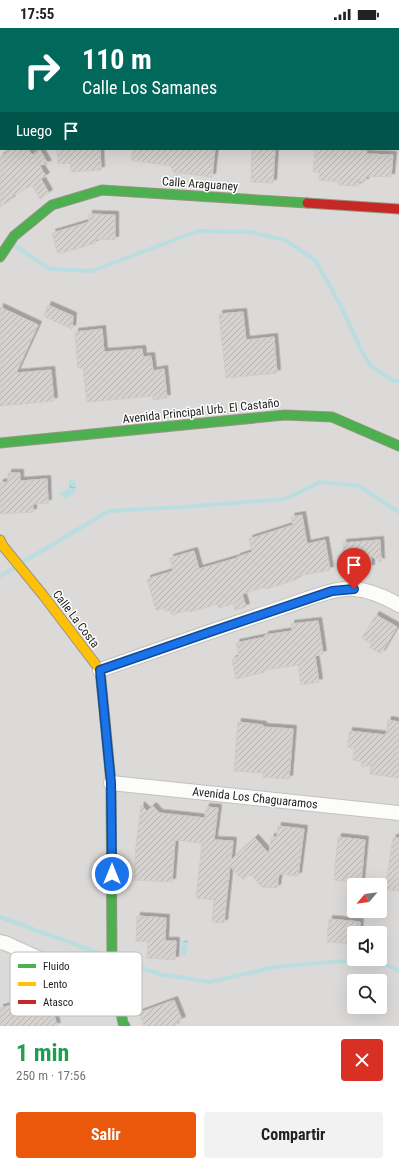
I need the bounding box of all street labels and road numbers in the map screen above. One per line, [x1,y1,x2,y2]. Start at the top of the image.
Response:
street label: Calle Araguaney [161,174,239,194]
street label: Avenida Principal Urb. El Castaño [122,396,280,426]
street label: Calle La Costa [50,588,102,651]
street label: Avenida Los Chaguaramos [192,784,318,812]

